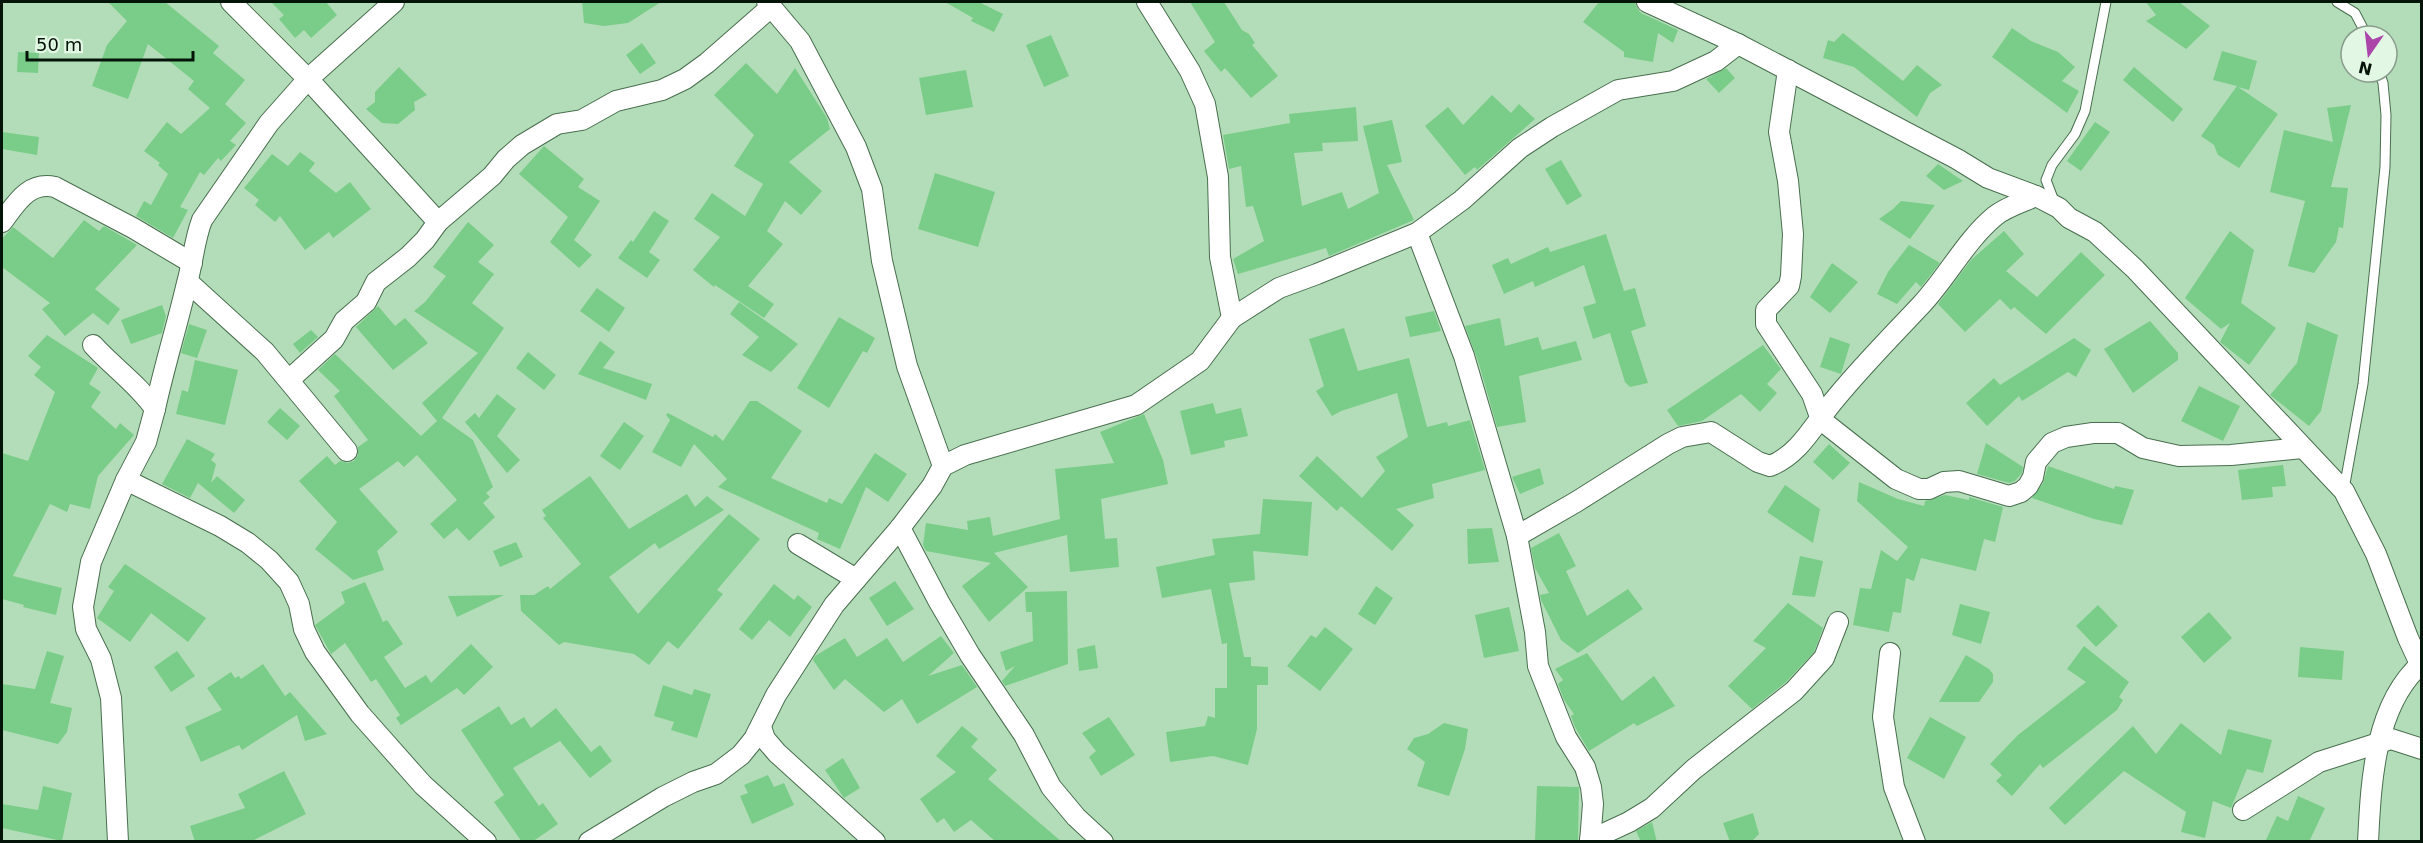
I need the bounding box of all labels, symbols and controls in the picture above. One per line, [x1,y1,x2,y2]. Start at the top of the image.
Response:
scale bar [27,24,194,62]
north arrow [2339,24,2399,84]
text: 50 m [36,34,82,55]
text: N [2357,57,2374,79]

